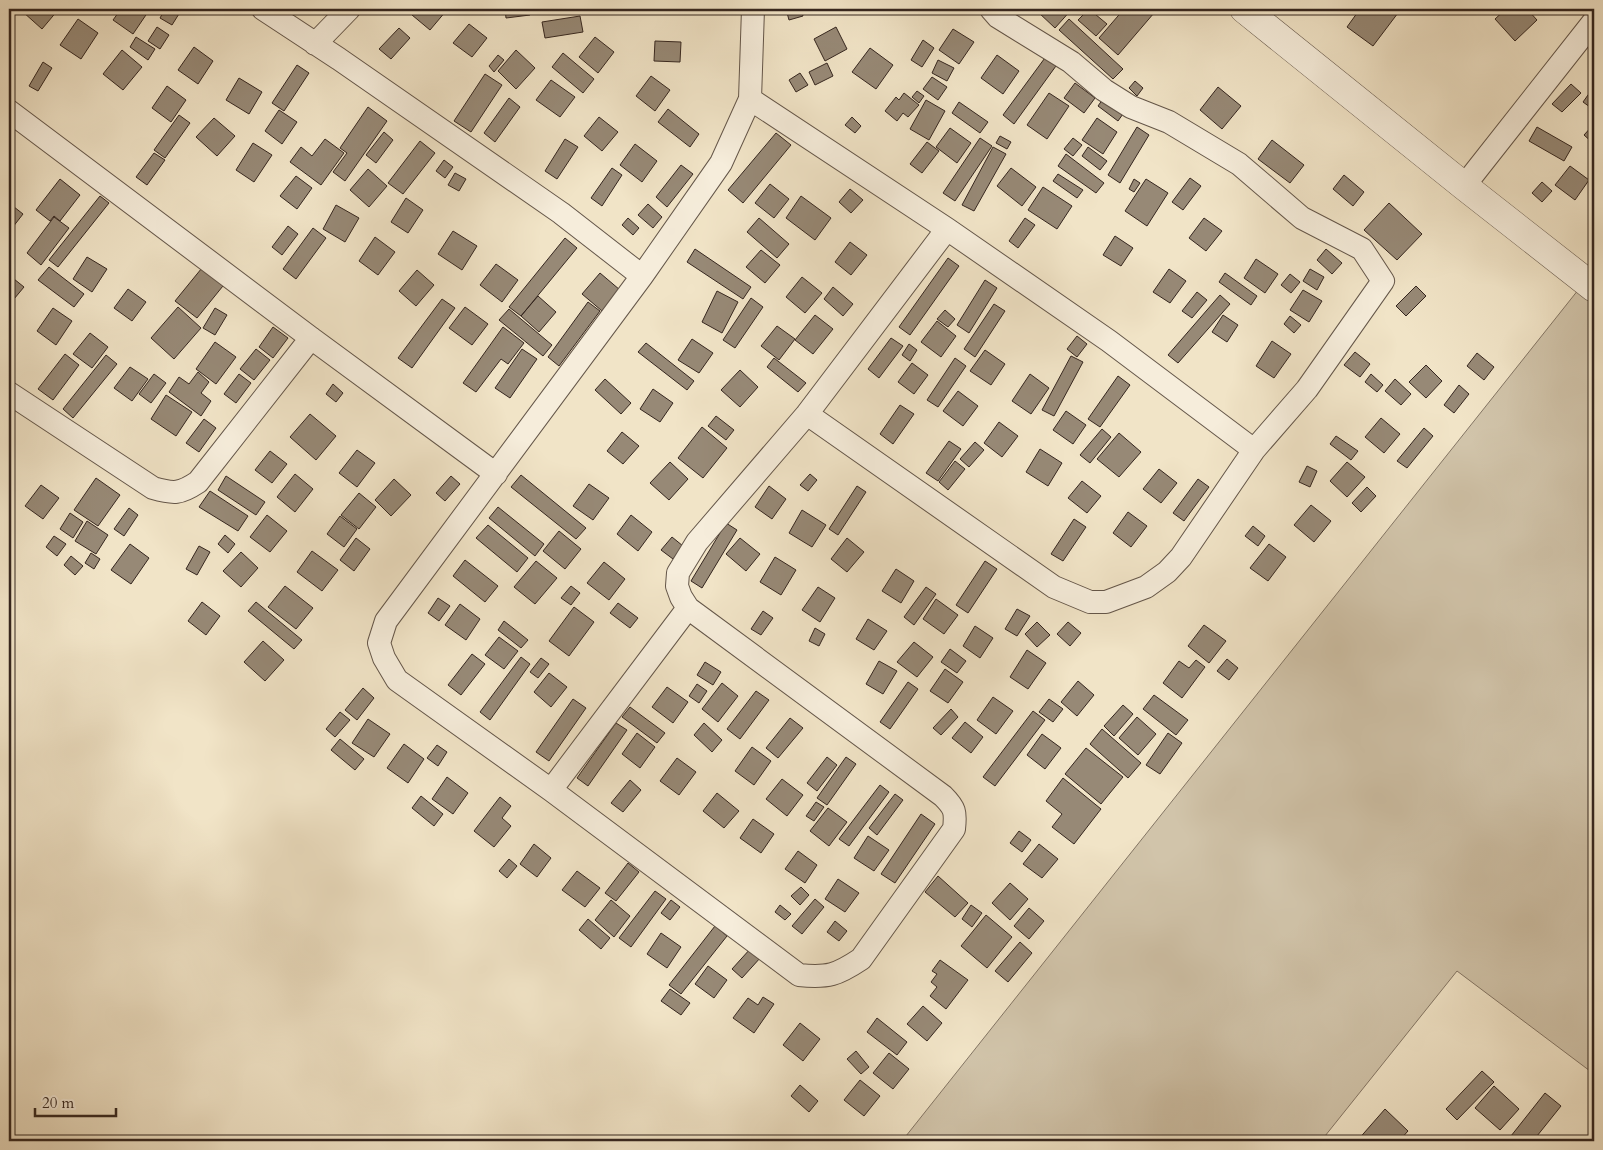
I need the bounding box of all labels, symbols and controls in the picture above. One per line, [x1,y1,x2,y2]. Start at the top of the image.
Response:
scale bar [35,1085,116,1117]
text: 20 m [42,1093,74,1113]

